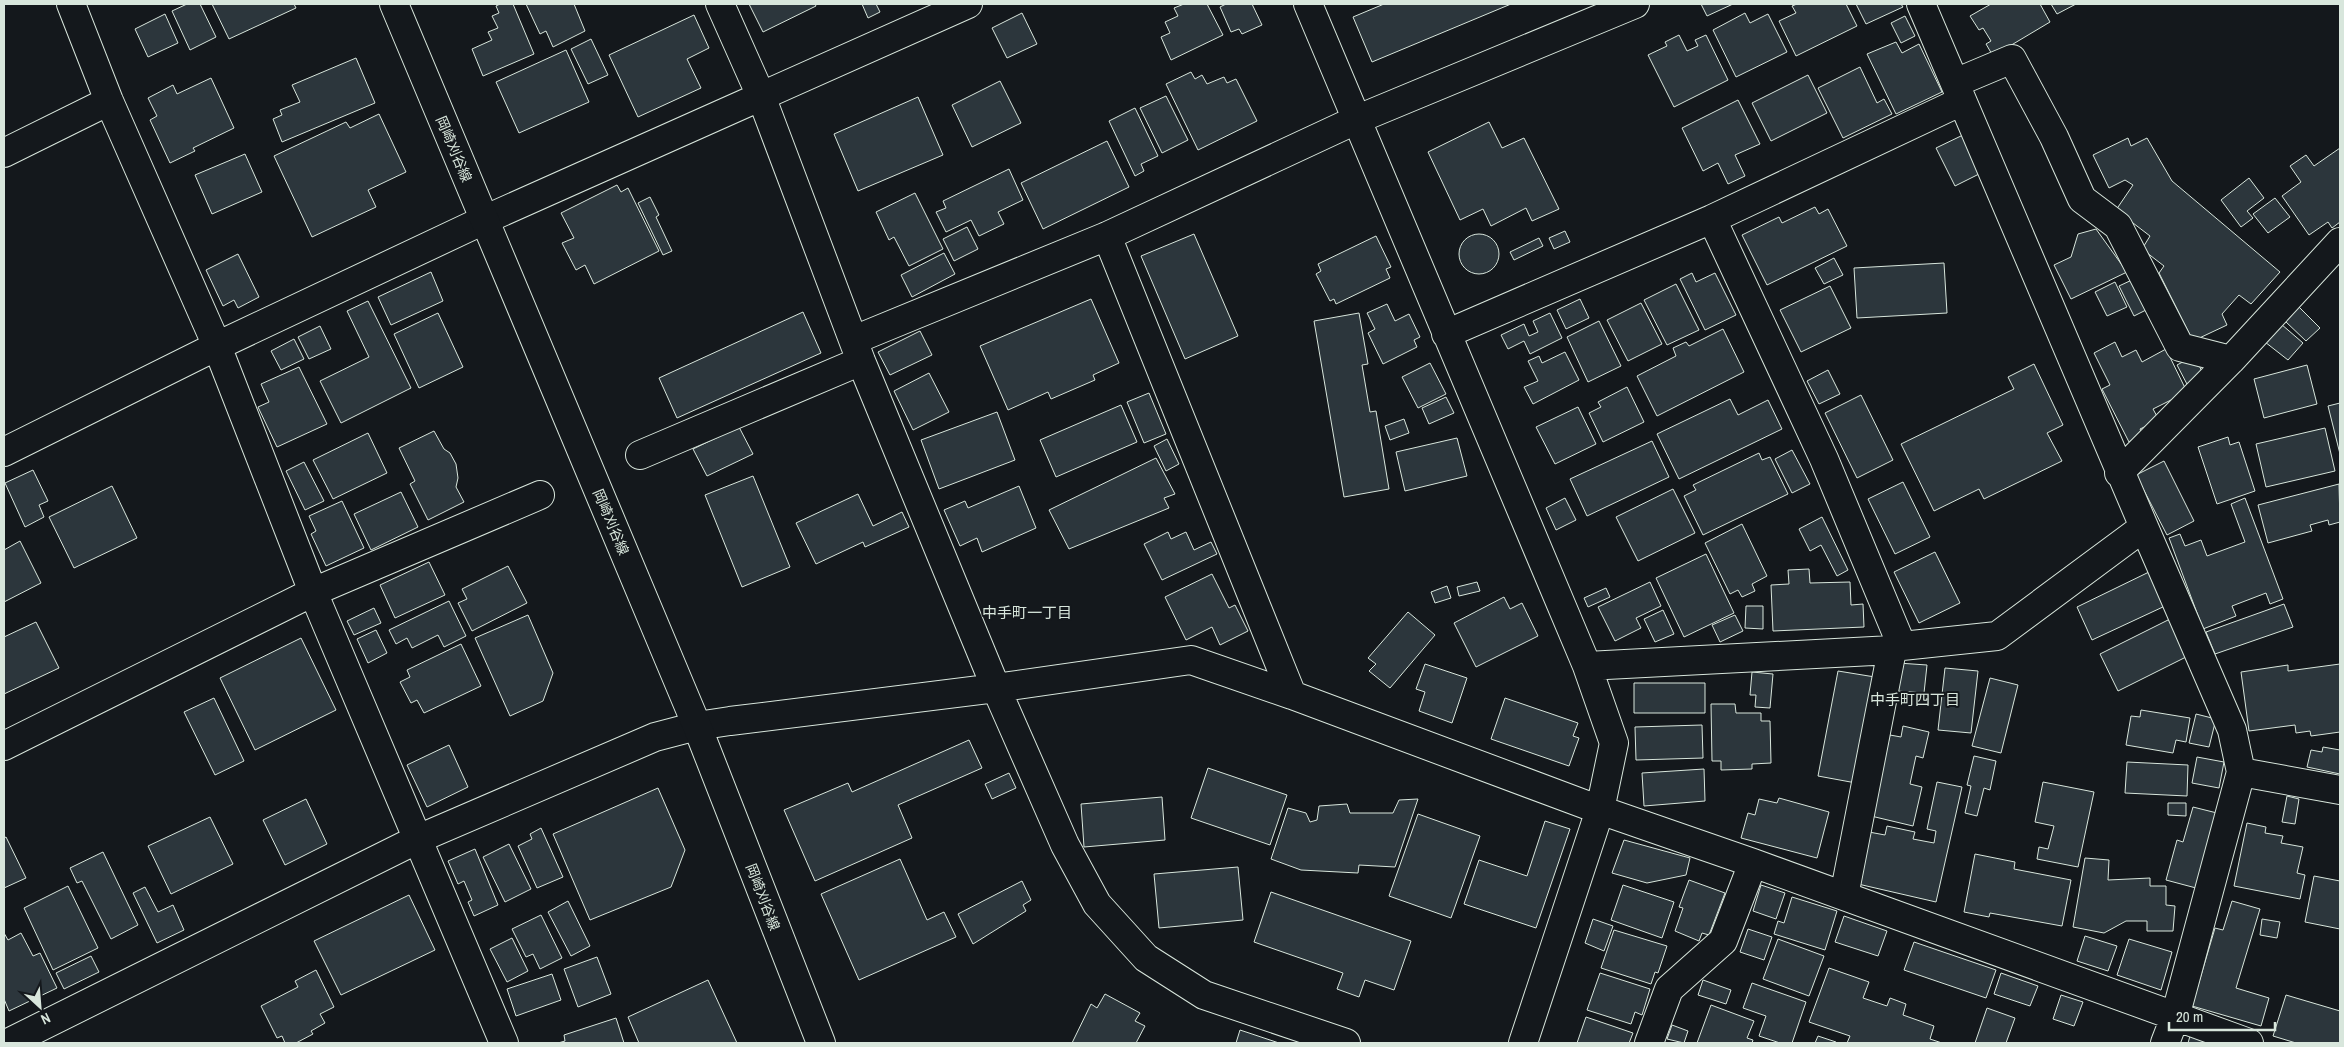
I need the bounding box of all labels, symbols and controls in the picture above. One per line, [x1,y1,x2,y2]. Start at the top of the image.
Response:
street label: 岡崎刈谷線 [432,113,476,185]
street label: 岡崎刈谷線 [589,486,633,558]
district label: 中手町一丁目 [982,602,1072,623]
district label: 中手町四丁目 [1870,689,1960,710]
street label: 岡崎刈谷線 [742,861,784,933]
north arrow [15,982,65,1032]
scale bar [2169,1000,2275,1032]
text: 20 m [2176,1006,2203,1027]
text: N [38,1009,53,1029]

